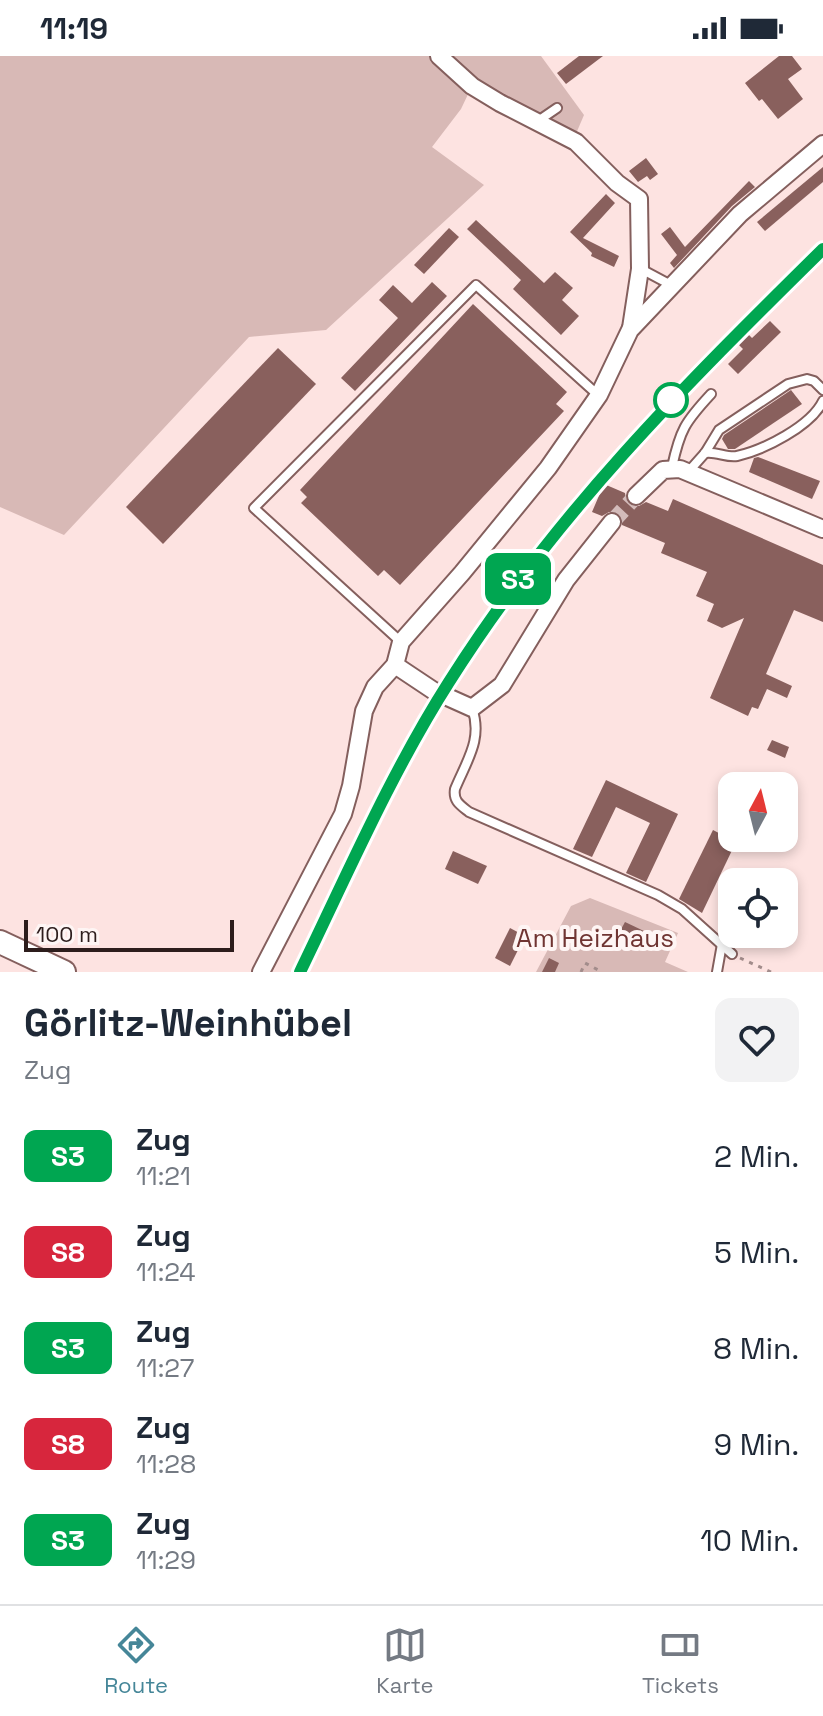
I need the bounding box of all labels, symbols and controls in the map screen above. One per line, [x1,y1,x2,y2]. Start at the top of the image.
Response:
text: 11:19 [40,9,108,48]
unlabelled marker [654,383,688,417]
line badge: S3 [482,553,554,605]
text: S3 [501,561,535,597]
north arrow [718,772,798,852]
map controls [718,772,798,948]
button: locate [718,868,798,948]
scale bar [24,916,234,952]
text: 100 m [36,920,98,948]
park label: Am Heizhaus [516,921,674,955]
button: heart [715,998,799,1082]
text: Görlitz-Weinhübel [24,999,352,1047]
text: Zug [24,1053,72,1087]
text: Zug [136,1120,191,1159]
text: 2 Min. [714,1137,799,1176]
text: S3 [51,1138,85,1174]
text: 11:21 [136,1159,191,1193]
text: Zug [136,1216,191,1255]
text: 5 Min. [714,1233,799,1272]
text: S8 [51,1234,85,1270]
text: 11:24 [136,1255,195,1289]
text: Zug [136,1312,191,1351]
text: 8 Min. [713,1329,799,1368]
text: S3 [51,1330,85,1366]
text: 11:27 [136,1351,194,1385]
text: Zug [136,1408,191,1447]
text: 9 Min. [714,1425,799,1464]
text: S8 [51,1426,85,1462]
text: 11:28 [136,1447,196,1481]
text: Zug [136,1504,191,1543]
text: 10 Min. [700,1521,799,1560]
text: S3 [51,1522,85,1558]
text: 11:29 [136,1543,196,1577]
tab: Route [104,1623,168,1699]
tab: Karte [376,1623,433,1699]
tab: Tickets [642,1623,719,1699]

